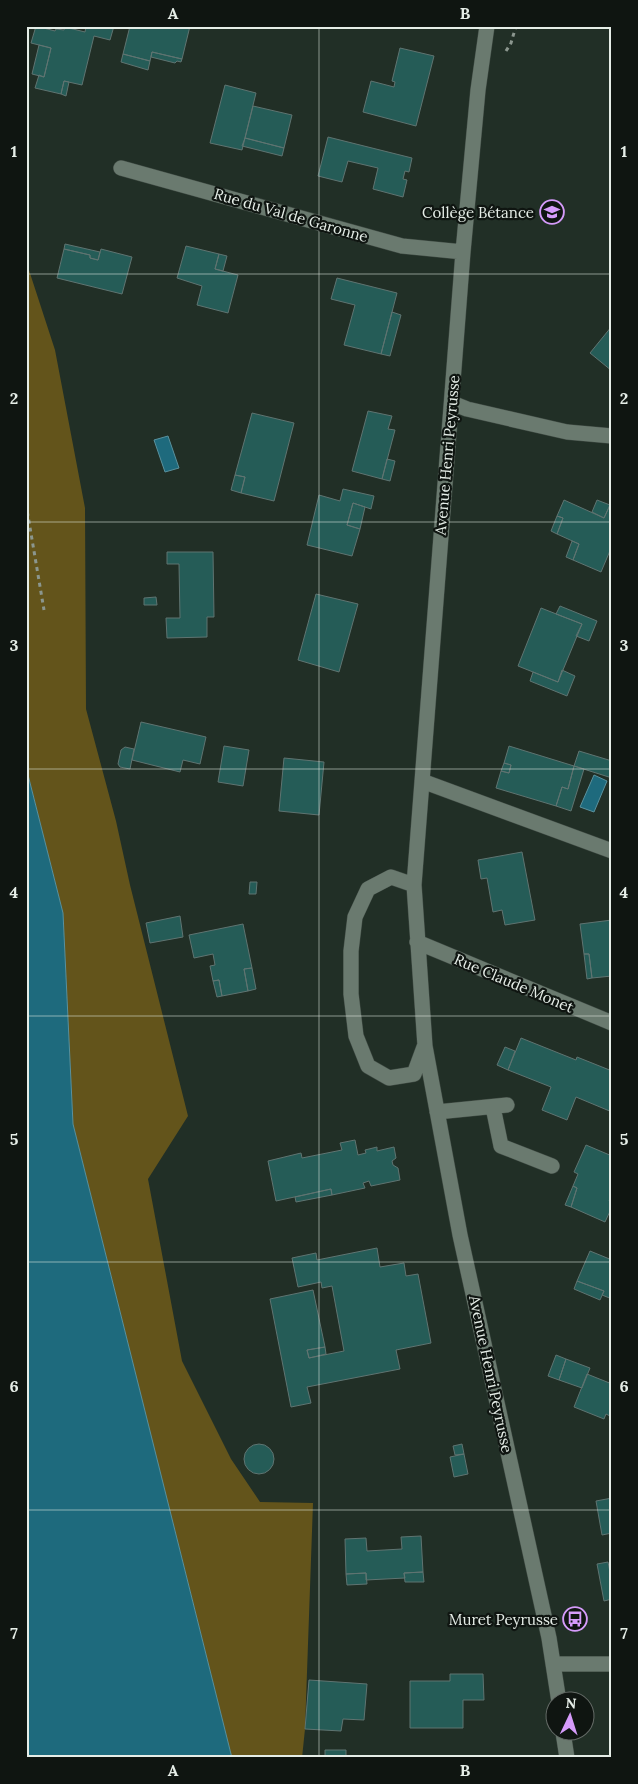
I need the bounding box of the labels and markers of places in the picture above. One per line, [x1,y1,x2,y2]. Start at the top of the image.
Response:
school or university icon: Collège Bétance [539,199,565,225]
place label: Collège Bétance [422,203,534,222]
bus stop icon: Muret Peyrusse [562,1606,588,1632]
place label: Muret Peyrusse [449,1610,558,1629]

